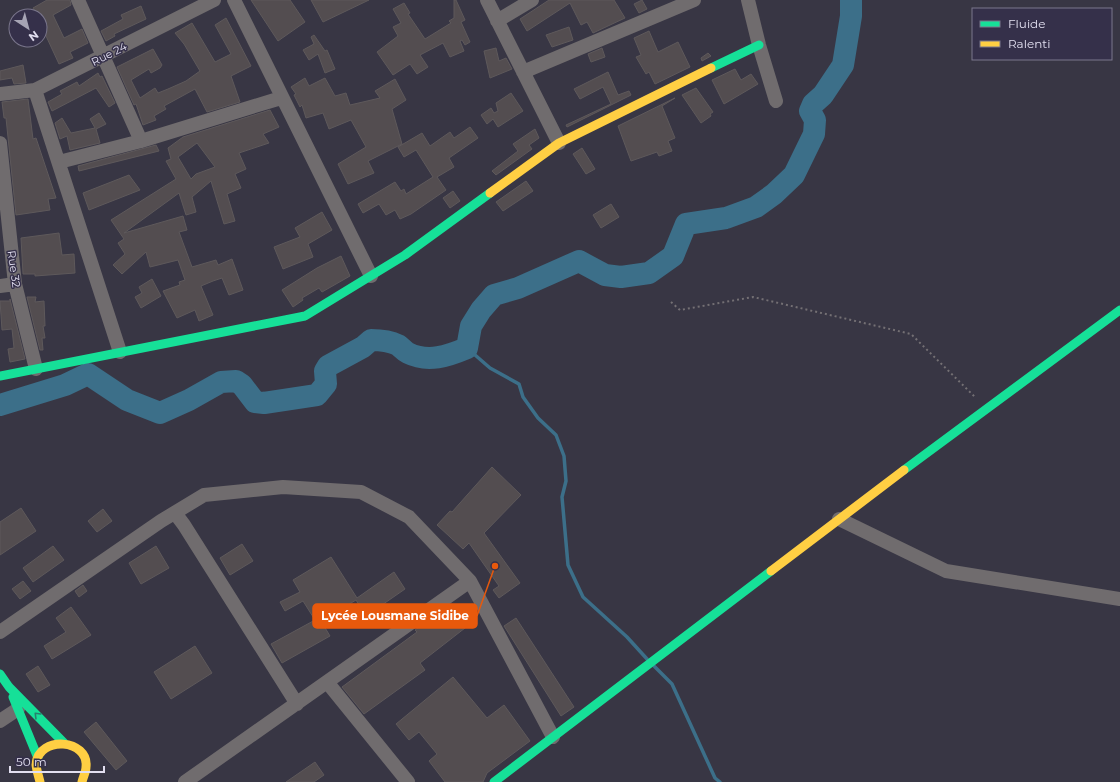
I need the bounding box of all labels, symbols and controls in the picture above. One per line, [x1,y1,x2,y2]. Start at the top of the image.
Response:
north arrow [8,8,48,48]
legend [972,8,1112,60]
text: Fluide [1008,16,1046,31]
text: N [26,28,42,44]
text: Ralenti [1008,36,1050,51]
street label: Rue 24 [89,39,130,69]
street label: Rue 32 [4,250,24,288]
callout: Lycée Lousmane Sidibe [313,604,477,628]
text: Lycée Lousmane Sidibe [321,608,469,623]
one-way arrow [34,712,42,720]
scale bar [10,748,104,774]
text: 50 m [16,754,47,769]

